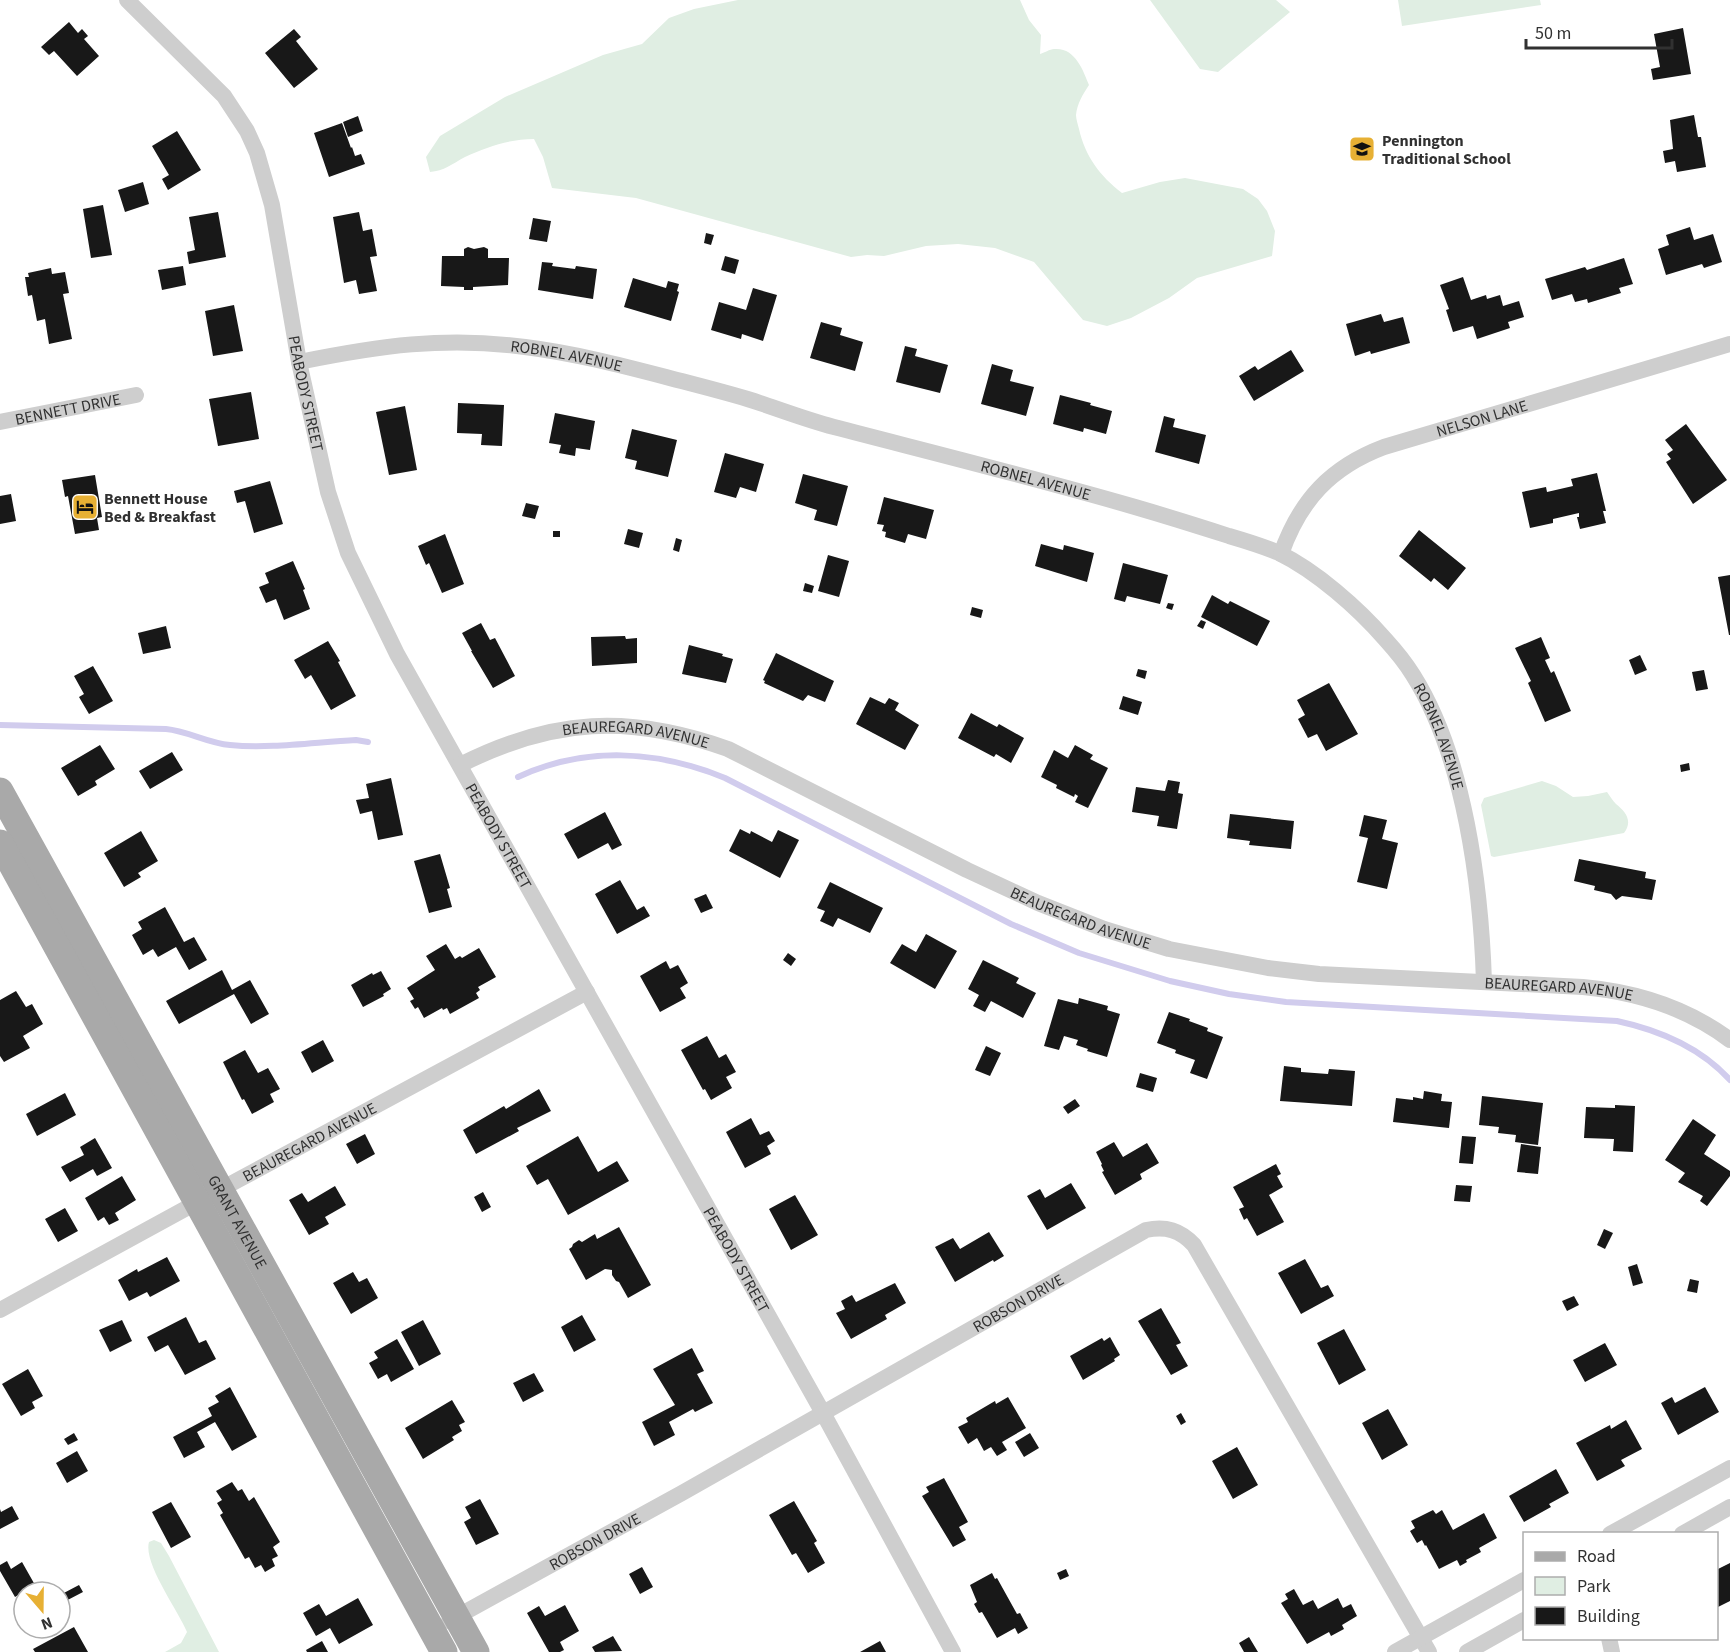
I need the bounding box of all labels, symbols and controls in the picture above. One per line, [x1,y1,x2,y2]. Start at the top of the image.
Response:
scale bar [1526,12,1672,50]
text: 50 m [1535,21,1571,46]
place label: Pennington Traditional School [1382,130,1511,170]
school or university icon: Pennington Traditional School [1347,134,1377,164]
street label: PEABODY STREET [283,334,329,454]
street label: ROBNEL AVENUE [509,335,625,377]
street label: BENNETT DRIVE [13,388,123,431]
street label: NELSON LANE [1434,395,1530,443]
street label: ROBNEL AVENUE [978,455,1093,506]
place label: Bennett House Bed & Breakfast [104,488,216,528]
hotel icon: Bennett House Bed & Breakfast [70,492,100,522]
street label: ROBNEL AVENUE [1408,679,1469,792]
street label: BEAUREGARD AVENUE [561,716,712,754]
street label: PEABODY STREET [460,779,537,893]
street label: BEAUREGARD AVENUE [1007,882,1154,955]
street label: BEAUREGARD AVENUE [1484,972,1635,1007]
street label: BEAUREGARD AVENUE [239,1097,381,1188]
street label: GRANT AVENUE [202,1171,272,1273]
street label: PEABODY STREET [698,1203,775,1317]
street label: ROBSON DRIVE [969,1269,1068,1338]
street label: ROBSON DRIVE [545,1508,645,1576]
legend [1523,1532,1718,1640]
text: Road [1577,1544,1616,1569]
text: Park [1577,1574,1611,1599]
north arrow [12,1580,72,1640]
text: Building [1577,1604,1640,1629]
text: N [38,1611,56,1635]

